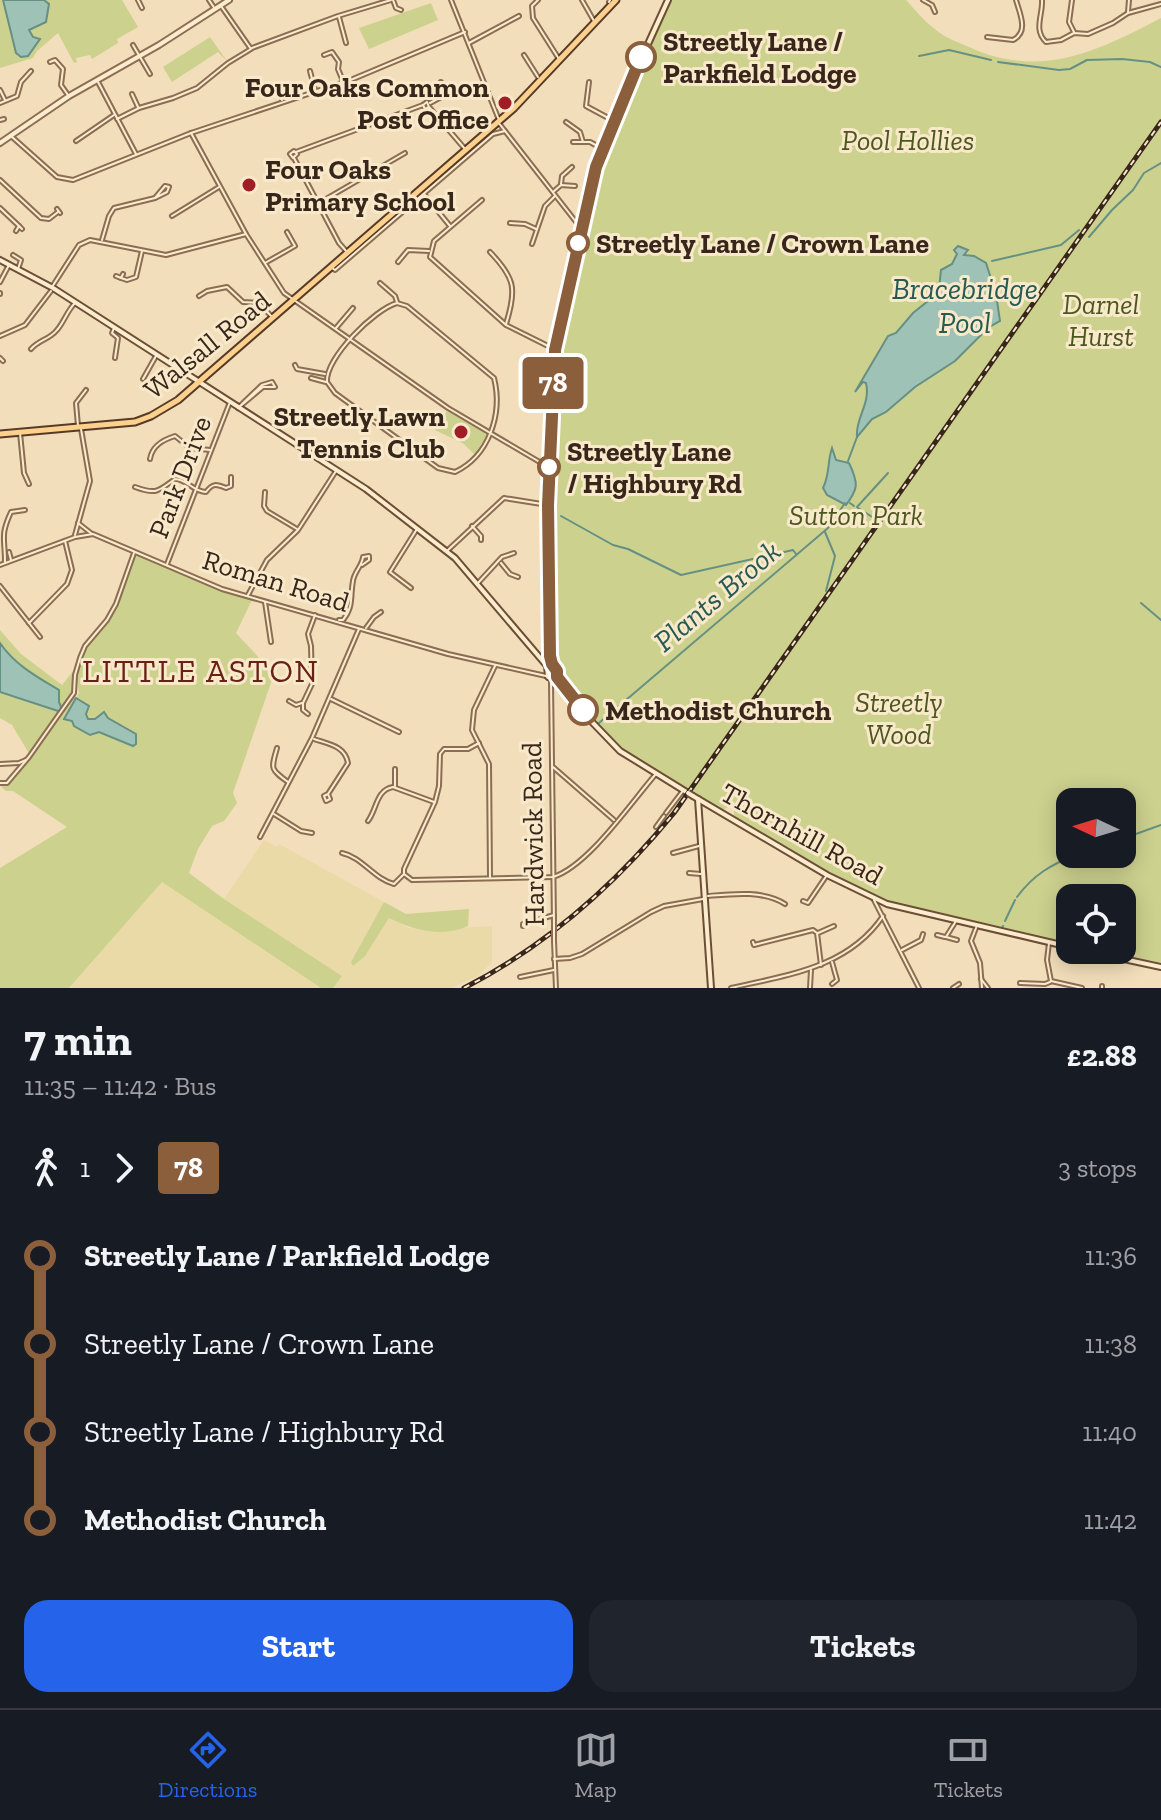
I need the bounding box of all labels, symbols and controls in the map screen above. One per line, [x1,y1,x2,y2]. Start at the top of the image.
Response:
place label: Streetly Lane / Parkfield Lodge [663,25,856,90]
marker: Streetly Lane / Parkfield Lodge [626,42,656,72]
place label: Four Oaks Common Post Office [245,71,489,136]
marker: Four Oaks Common Post Office [496,94,514,112]
park label: Pool Hollies [842,124,974,157]
place label: Four Oaks Primary School [265,153,455,218]
marker: Four Oaks Primary School [240,176,258,194]
place label: Streetly Lane / Crown Lane [596,227,929,260]
marker: Streetly Lane / Crown Lane [567,232,589,254]
water label: Bracebridge Pool [892,271,1038,341]
street label: Walsall Road [137,284,277,406]
park label: Darnel Hurst [1063,288,1139,353]
line badge: 78 [517,357,589,409]
text: 78 [539,366,567,399]
place label: Streetly Lawn Tennis Club [274,400,445,465]
street label: Park Drive [142,411,218,543]
marker: Streetly Lawn Tennis Club [452,423,470,441]
place label: Streetly Lane / Highbury Rd [567,435,742,500]
marker: Streetly Lane / Highbury Rd [538,456,560,478]
park label: Sutton Park [789,499,923,532]
water label: Plants Brook [646,533,788,659]
street label: Roman Road [199,543,353,619]
district label: LITTLE ASTON [82,652,320,690]
park label: Streetly Wood [855,686,943,751]
place label: Methodist Church [605,694,831,727]
marker: Methodist Church [568,695,598,725]
street label: Hardwick Road [515,741,551,927]
street label: Thornhill Road [715,776,889,892]
north arrow [1056,788,1136,868]
map controls [1056,788,1136,964]
button: locate [1056,884,1136,964]
text: 7 min [24,1013,132,1066]
text: £2.88 [1067,1038,1137,1074]
text: 11:35 – 11:42 · Bus [24,1070,216,1102]
icon: walk [24,1146,68,1190]
icon: forward [102,1146,146,1190]
text: 78 [174,1151,203,1184]
text: 1 [80,1152,90,1184]
text: 3 stops [1058,1152,1137,1184]
text: Streetly Lane / Parkfield Lodge [84,1238,490,1274]
text: 11:36 [1085,1240,1137,1272]
text: Streetly Lane / Crown Lane [84,1326,434,1362]
text: 11:38 [1084,1328,1137,1360]
text: Streetly Lane / Highbury Rd [84,1414,444,1450]
text: 11:40 [1082,1416,1137,1448]
text: Methodist Church [84,1502,326,1538]
text: 11:42 [1084,1504,1137,1536]
button: Start [24,1600,573,1692]
button: Tickets [589,1600,1137,1692]
tab: Directions [158,1728,257,1803]
tab: Map [574,1728,618,1803]
tab: Tickets [934,1728,1003,1803]

